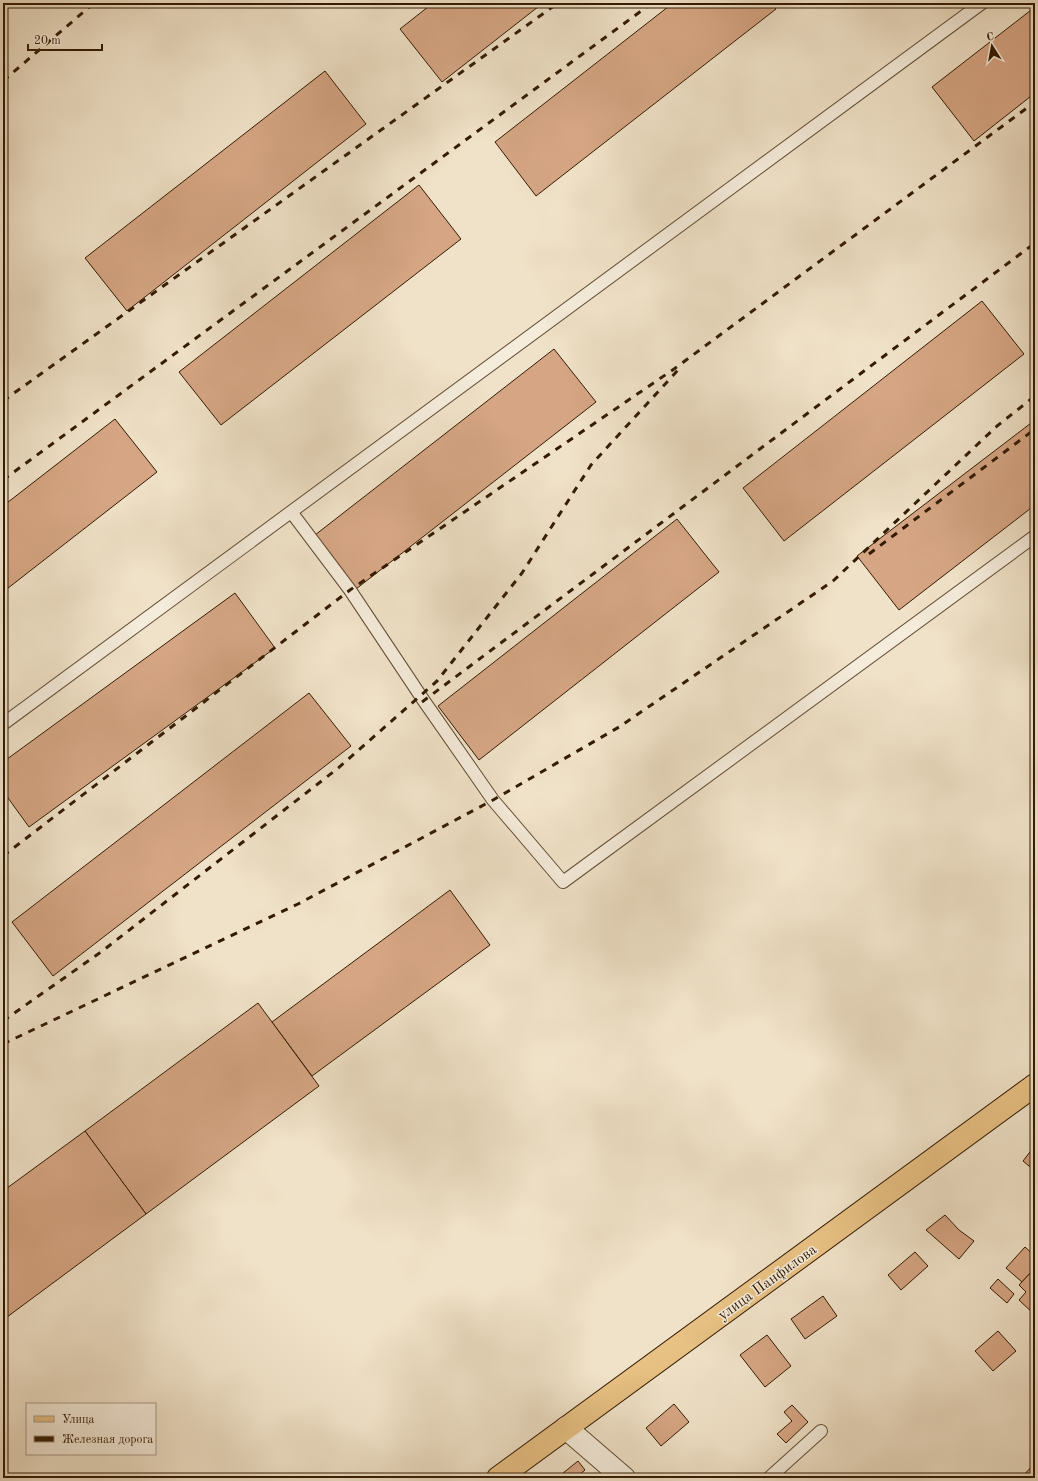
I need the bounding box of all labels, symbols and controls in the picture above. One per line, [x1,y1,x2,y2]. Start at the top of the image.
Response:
scale bar [28,26,102,52]
north arrow [972,26,1012,66]
text: С [986,32,995,44]
text: 20 m [34,35,61,47]
street label: улица Панфилова [716,1242,820,1324]
legend [26,1403,156,1455]
text: Улица [62,1414,95,1426]
text: Железная дорога [62,1434,153,1446]

